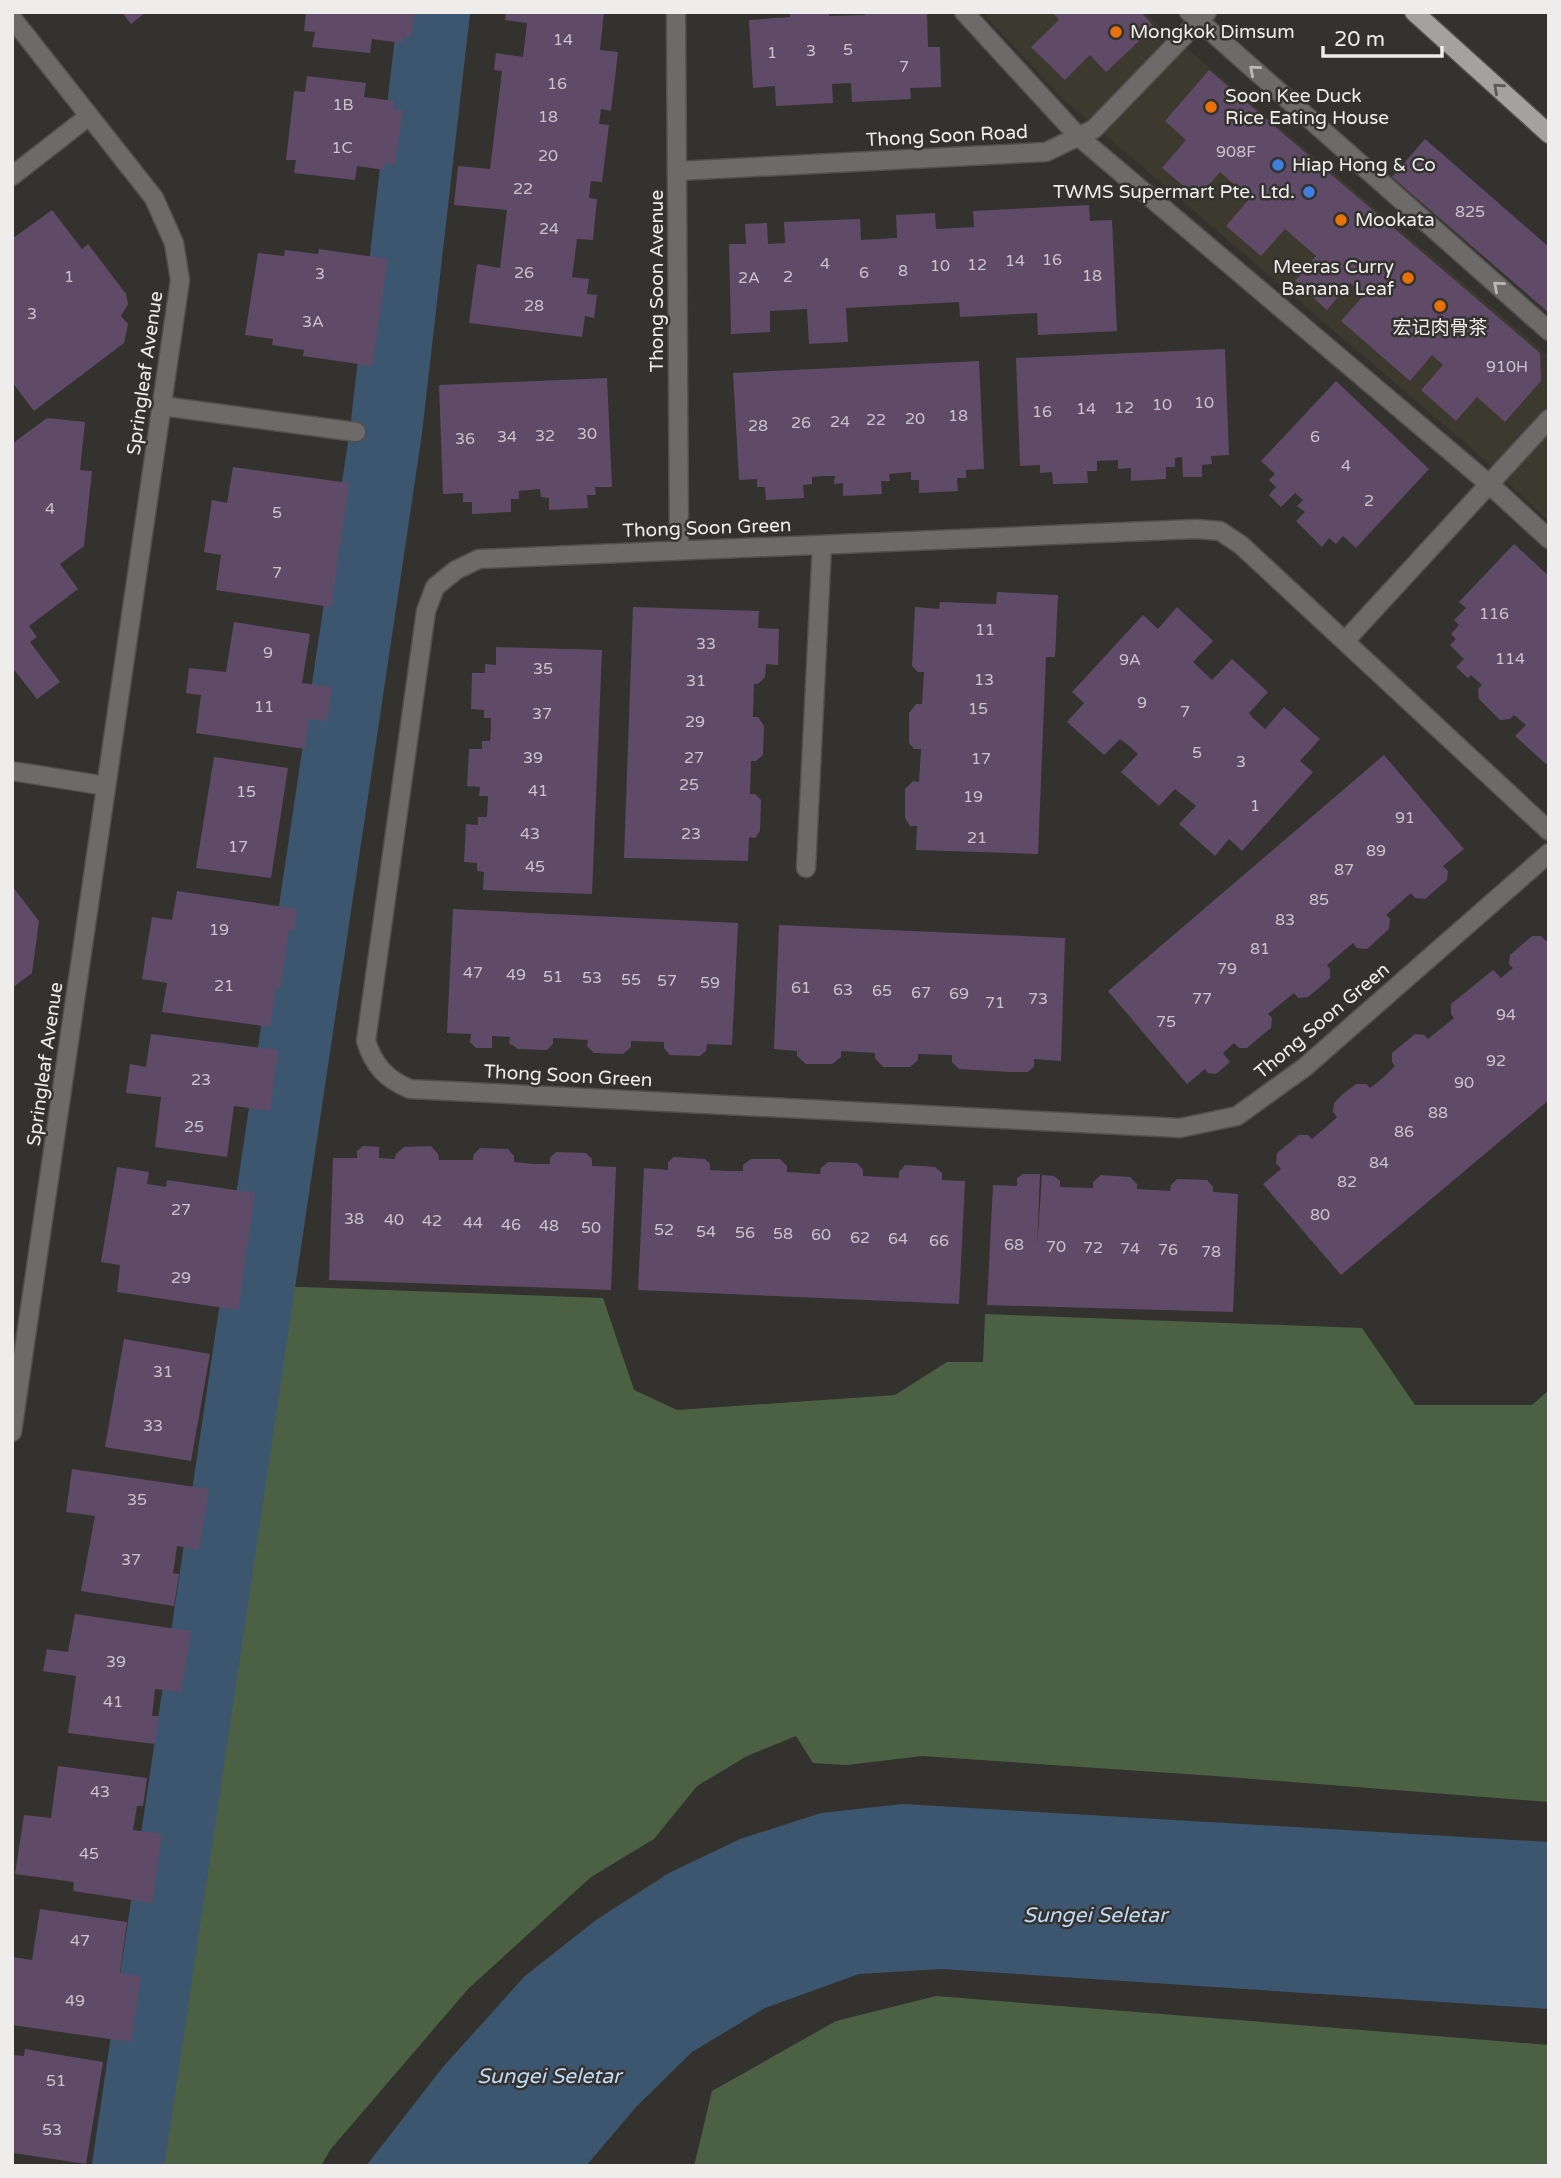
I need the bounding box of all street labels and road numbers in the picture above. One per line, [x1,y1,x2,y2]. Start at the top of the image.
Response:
street label: Thong Soon Road [865,121,1029,151]
street label: Thong Soon Avenue [646,190,668,372]
street label: Springleaf Avenue [123,290,167,456]
street label: Thong Soon Green [622,514,792,542]
street label: Thong Soon Green [1250,958,1394,1084]
street label: Springleaf Avenue [23,981,67,1147]
street label: Thong Soon Green [483,1061,653,1091]

